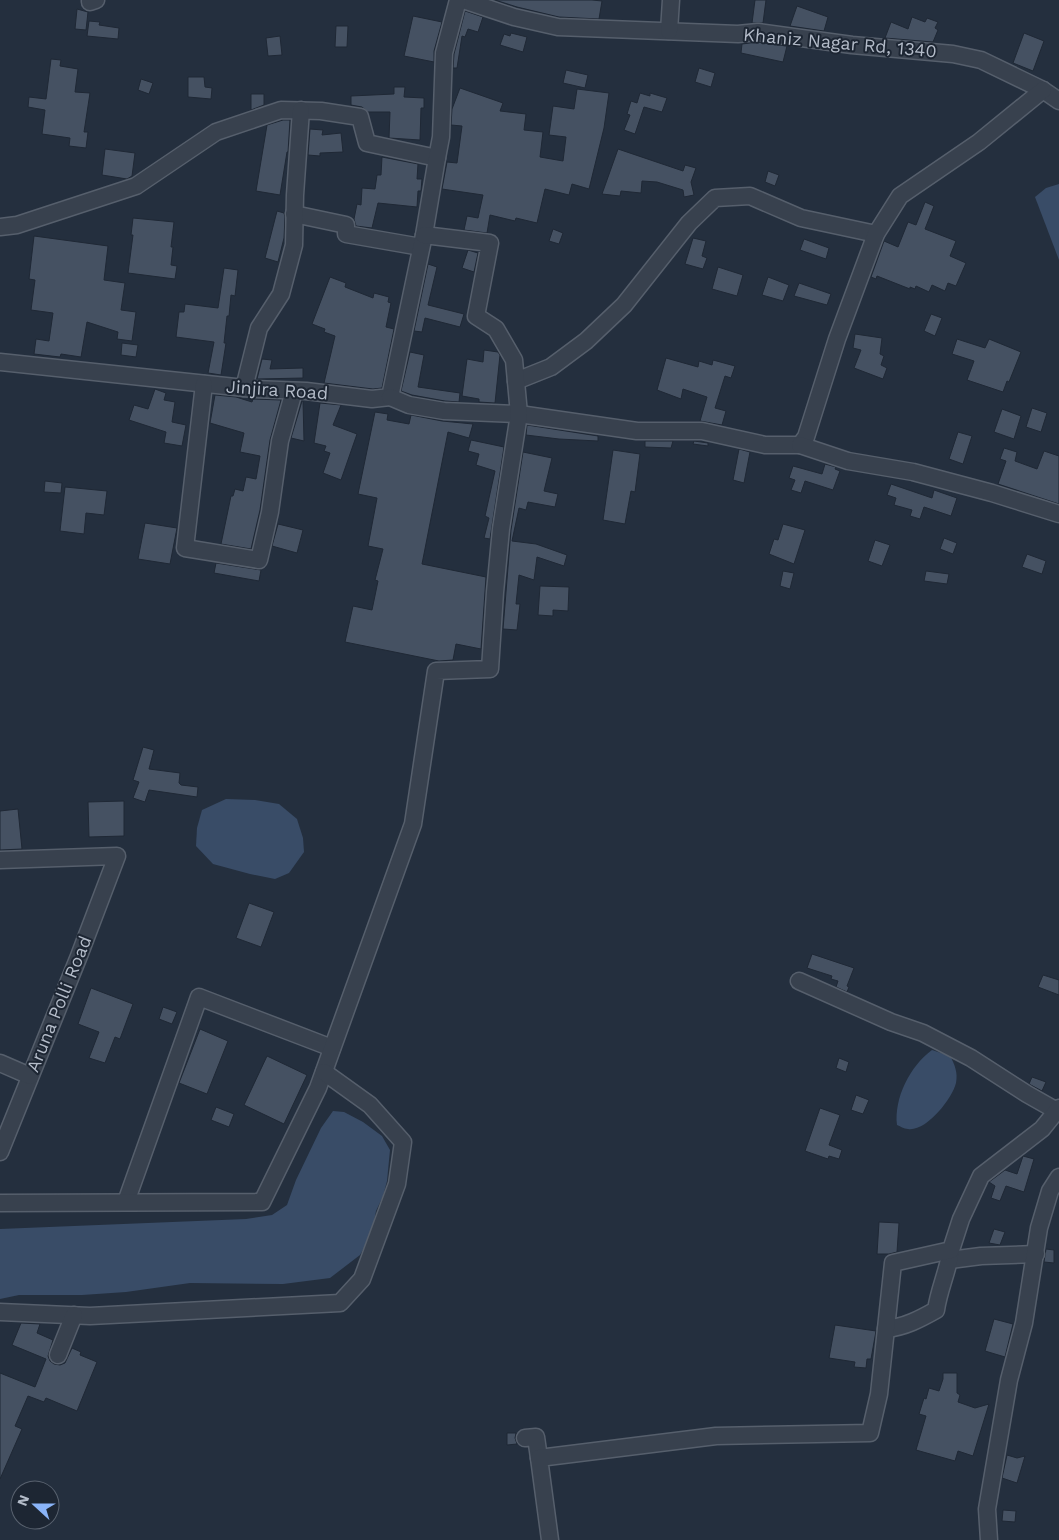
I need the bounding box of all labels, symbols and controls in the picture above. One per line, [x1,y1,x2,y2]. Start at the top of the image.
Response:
street label: Khaniz Nagar Rd, 1340 [742,24,938,61]
street label: Jinjira Road [225,375,329,404]
street label: Aruna Polli Road [22,933,95,1075]
north arrow [10,1480,60,1530]
text: N [14,1493,32,1508]

